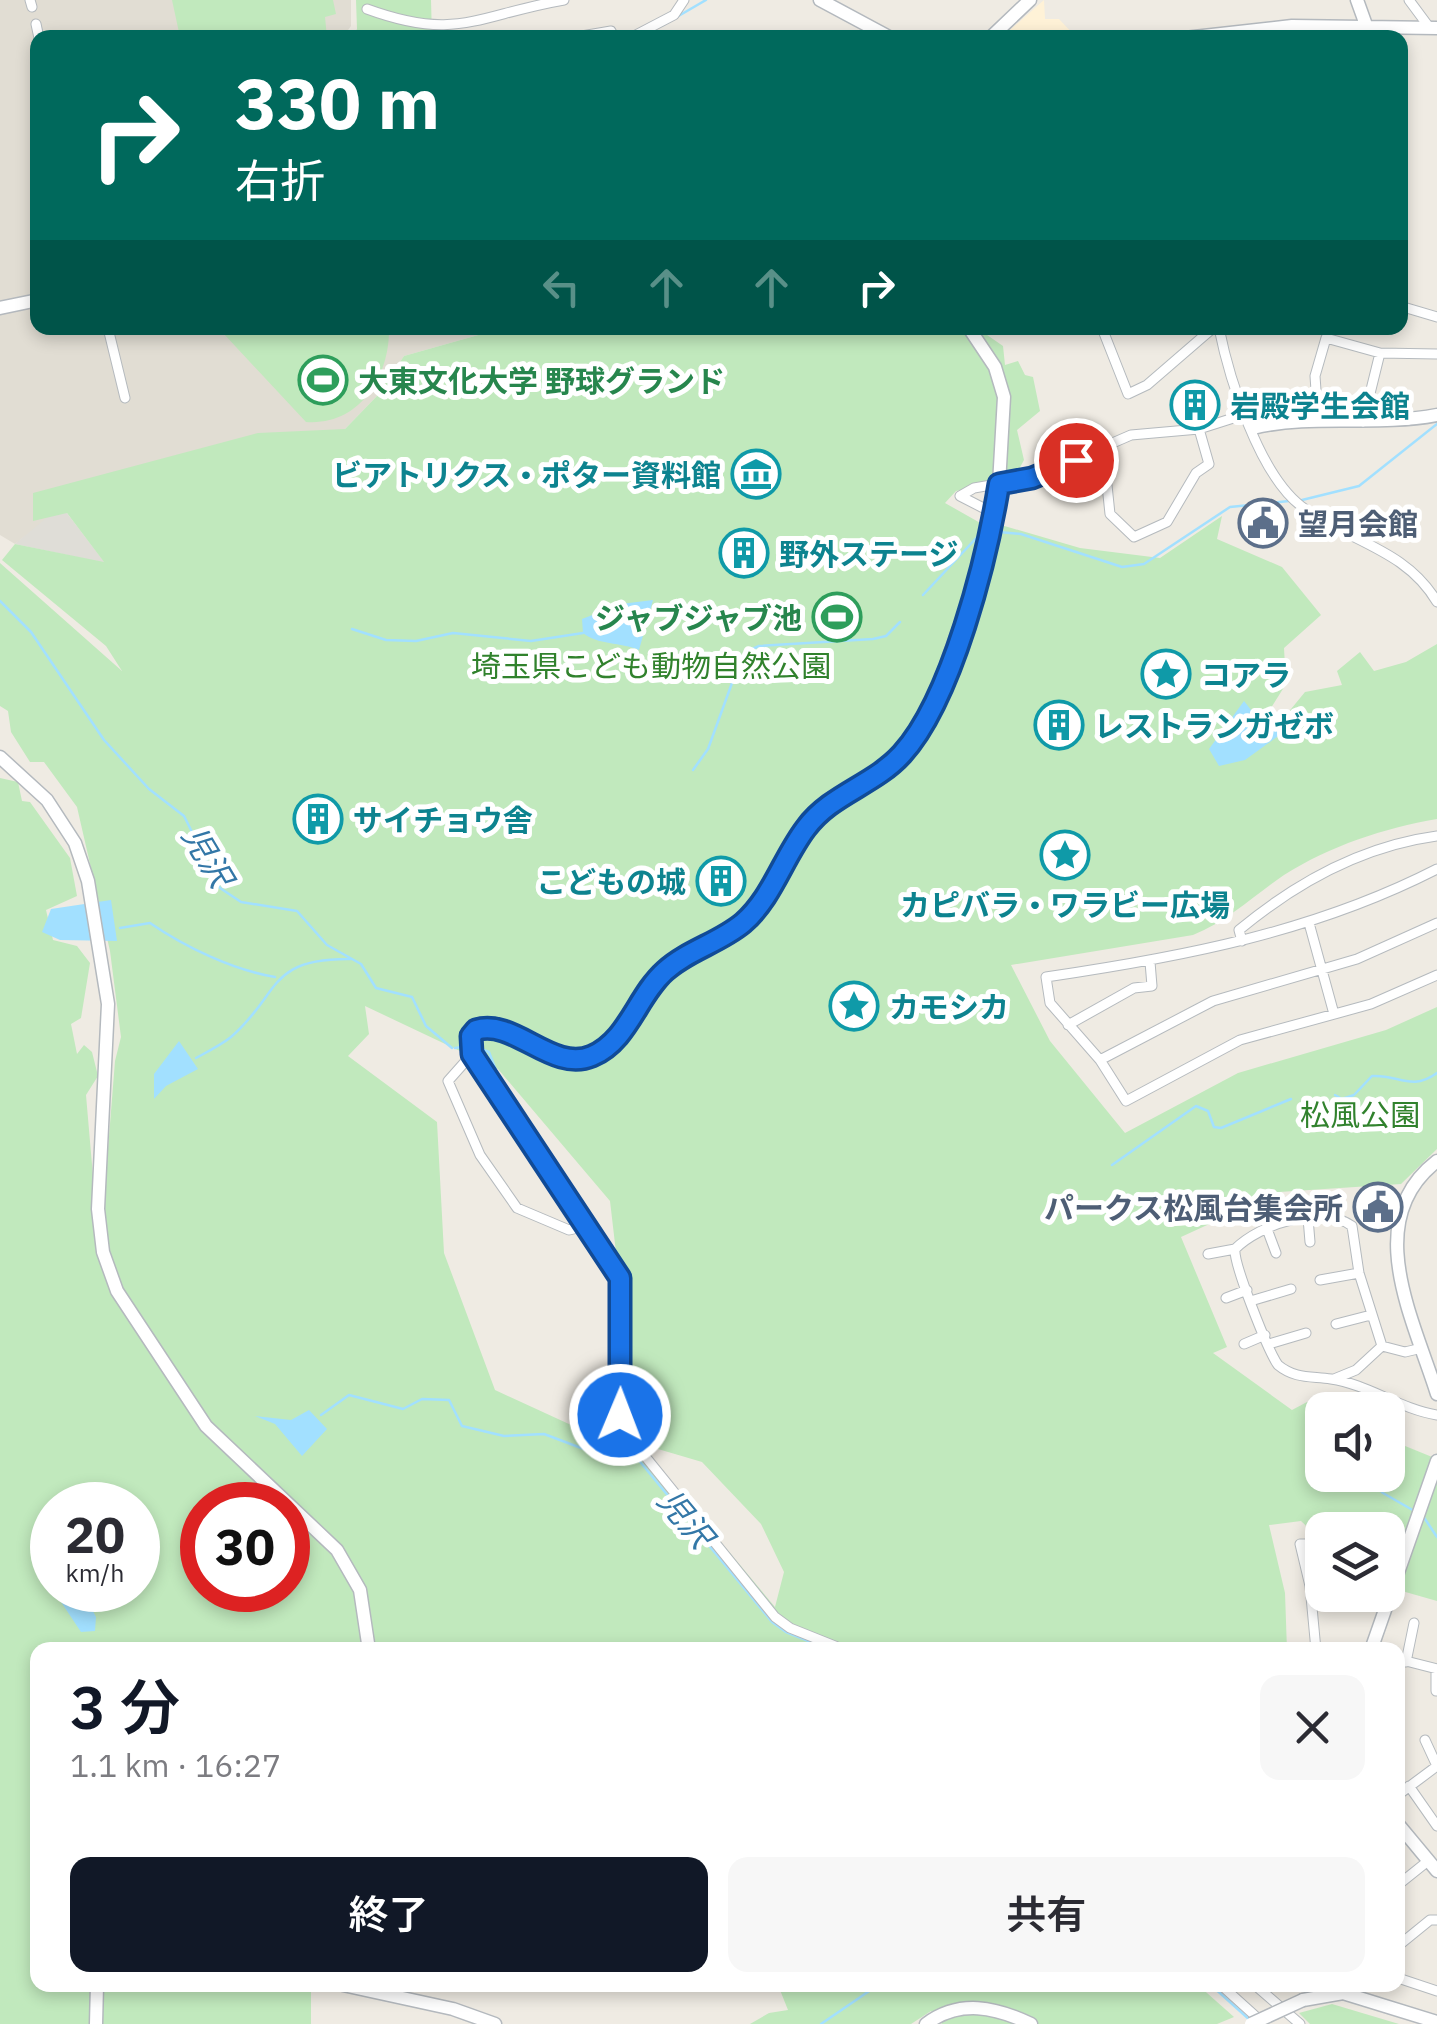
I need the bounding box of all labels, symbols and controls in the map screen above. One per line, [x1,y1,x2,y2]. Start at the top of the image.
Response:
text: 330 m [235,57,440,148]
icon: right [70,70,200,200]
text: 右折 [235,151,325,209]
icon: left [534,260,589,315]
icon: ahead [639,260,694,315]
icon: ahead [744,260,799,315]
icon: right [849,260,904,315]
sports icon: 大東文化大学 野球グランド [297,354,349,406]
place label: 大東文化大学 野球グランド [358,361,725,400]
building icon: 岩殿学生会館 [1169,379,1221,431]
place label: 岩殿学生会館 [1230,386,1410,425]
pin [1034,418,1119,503]
icon: arrive [1049,433,1104,488]
museum icon: ビアトリクス・ポター資料館 [730,448,782,500]
place label: ビアトリクス・ポター資料館 [332,455,721,494]
public building icon: 望月会館 [1237,497,1289,549]
place label: 望月会館 [1298,504,1418,543]
building icon: 野外ステージ [718,527,770,579]
place label: 野外ステージ [779,534,958,573]
sports icon: ジャブジャブ池 [811,591,863,643]
place label: ジャブジャブ池 [595,598,802,637]
park label: 埼玉県こども動物自然公園 [471,646,831,685]
place icon: コアラ [1140,648,1192,700]
place label: コアラ [1201,655,1291,694]
building icon: レストランガゼボ [1033,699,1085,751]
place label: レストランガゼボ [1094,706,1334,745]
building icon: サイチョウ舎 [292,793,344,845]
place label: サイチョウ舎 [353,800,533,839]
water label: 児沢 [174,818,245,898]
place icon: カピバラ・ワラビー広場 [1039,829,1091,881]
building icon: こどもの城 [695,855,747,907]
place label: こどもの城 [536,862,686,901]
place label: カピバラ・ワラビー広場 [900,885,1230,924]
place icon: カモシカ [828,980,880,1032]
place label: カモシカ [889,987,1009,1026]
park label: 松風公園 [1300,1095,1420,1134]
public building icon: パークス松風台集会所 [1352,1181,1404,1233]
place label: パークス松風台集会所 [1044,1188,1343,1227]
position arrow [568,1363,672,1467]
map controls [1305,1392,1405,1612]
button: sound [1305,1392,1405,1492]
water label: 児沢 [649,1480,725,1559]
speed limit sign: 30 [180,1482,310,1612]
text: 20 [65,1502,125,1567]
button: layers [1305,1512,1405,1612]
text: km/h [66,1556,124,1589]
text: 3 分 [70,1667,180,1746]
button: close [1260,1675,1365,1780]
text: 1.1 km · 16:27 [70,1744,281,1786]
button: 終了 [70,1857,708,1972]
button: 共有 [728,1857,1365,1972]

